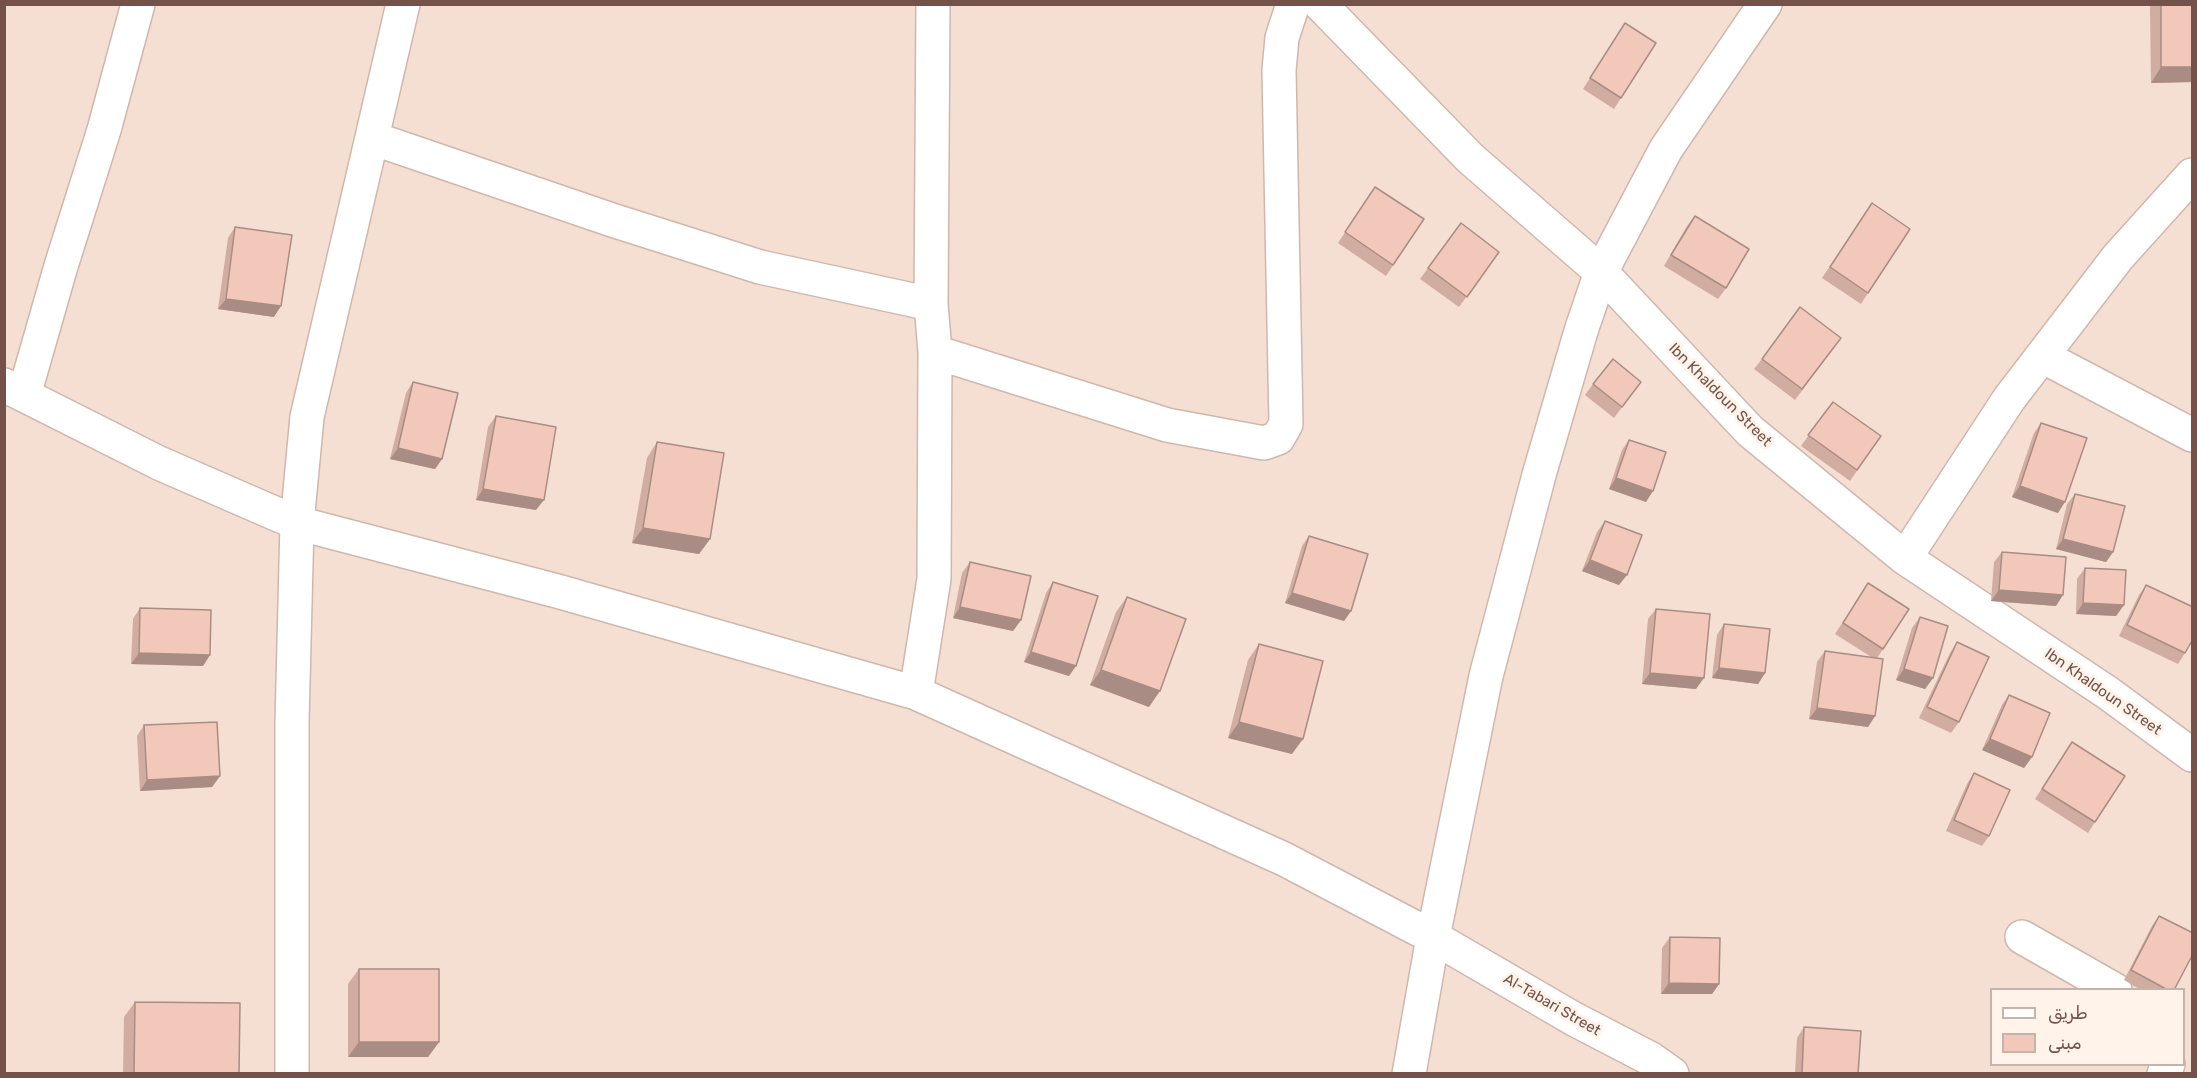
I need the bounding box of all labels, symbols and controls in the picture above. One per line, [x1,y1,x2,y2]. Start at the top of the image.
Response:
street label: Ibn Khaldoun Street [1665,340,1775,450]
street label: Ibn Khaldoun Street [2041,645,2165,739]
street label: Al-Tabari Street [1500,970,1604,1040]
legend [1990,988,2185,1066]
text: طريق [2048,1002,2088,1024]
text: مبنى [2048,1032,2082,1054]

